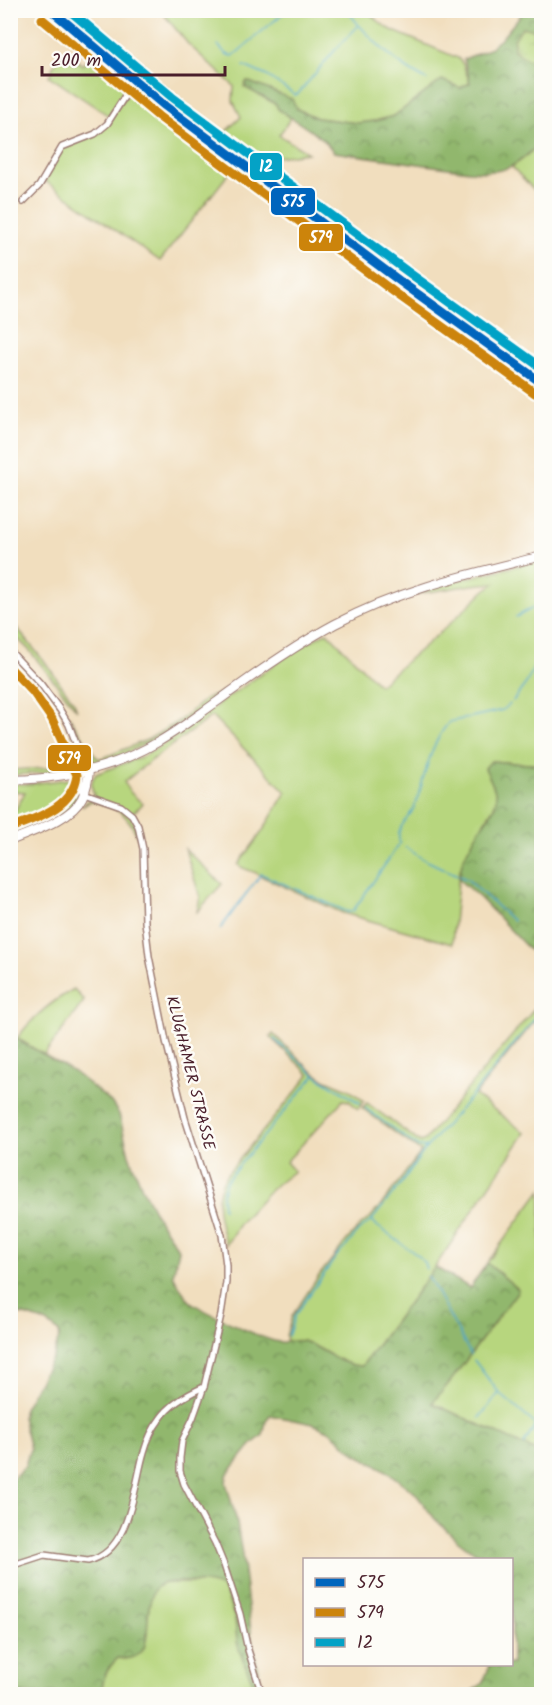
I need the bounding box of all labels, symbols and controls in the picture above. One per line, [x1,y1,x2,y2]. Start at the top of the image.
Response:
scale bar [42,39,225,77]
text: 200 m [51,47,101,76]
line badge: 12 [249,152,283,181]
text: 12 [259,155,273,180]
line badge: 575 [270,187,316,216]
text: 575 [280,190,307,215]
line badge: 579 [298,223,344,252]
text: 579 [308,226,333,251]
line badge: 579 [47,744,92,772]
text: 579 [56,747,81,772]
street label: KLUGHAMER STRASSE [159,993,221,1153]
legend [303,1558,513,1666]
text: 575 [357,1569,386,1598]
text: 579 [357,1599,384,1628]
text: 12 [357,1629,373,1658]

